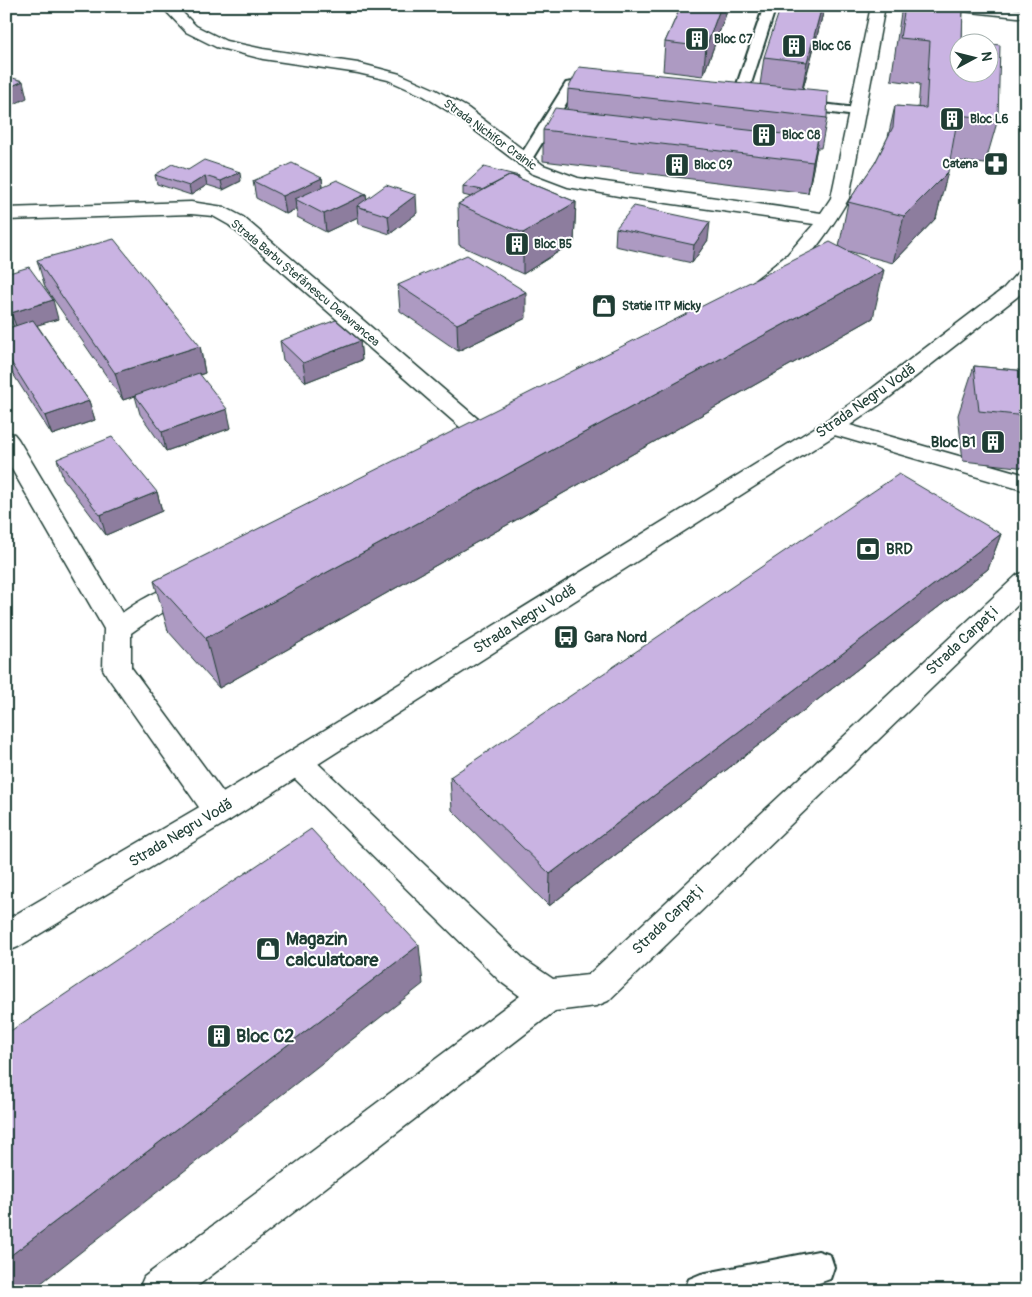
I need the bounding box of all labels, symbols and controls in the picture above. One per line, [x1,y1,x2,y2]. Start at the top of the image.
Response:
building icon: Bloc C7 [684,26,710,52]
place label: Bloc C7 [714,32,753,47]
north arrow [950,32,1000,82]
building icon: Bloc C6 [781,33,807,59]
place label: Bloc C6 [812,39,851,54]
text: N [977,51,995,62]
street label: Strada Nichifor Crainic [440,96,540,174]
building icon: Bloc L6 [939,106,965,132]
place label: Bloc L6 [970,112,1009,127]
building icon: Bloc C8 [751,122,777,148]
place label: Bloc C8 [782,128,820,143]
pharmacy icon: Catena [983,151,1009,177]
building icon: Bloc C9 [664,152,690,178]
place label: Catena [942,157,978,172]
place label: Bloc C9 [694,158,732,173]
street label: Strada Barbu Ștefănescu Delavrancea [227,216,383,350]
building icon: Bloc B5 [504,231,530,257]
place label: Bloc B5 [534,237,573,252]
shop icon: Statie ITP Micky [591,293,617,319]
place label: Statie ITP Micky [622,299,702,314]
street label: Strada Negru Vodă [812,359,920,443]
building icon: Bloc B1 [980,429,1006,455]
place label: Bloc B1 [931,433,976,452]
bank icon: BRD [855,536,881,562]
place label: BRD [886,540,913,559]
street label: Strada Negru Vodă [470,580,580,658]
street label: Strada Carpați [922,602,1002,679]
bus stop icon: Gara Nord [553,624,579,650]
place label: Gara Nord [584,628,647,647]
street label: Strada Negru Vodă [125,794,237,872]
street label: Strada Carpați [628,881,708,959]
place label: Magazin calculatoare [285,928,379,972]
shop icon: Magazin calculatoare [255,936,281,962]
building icon: Bloc C2 [206,1023,232,1049]
place label: Bloc C2 [236,1025,294,1048]

